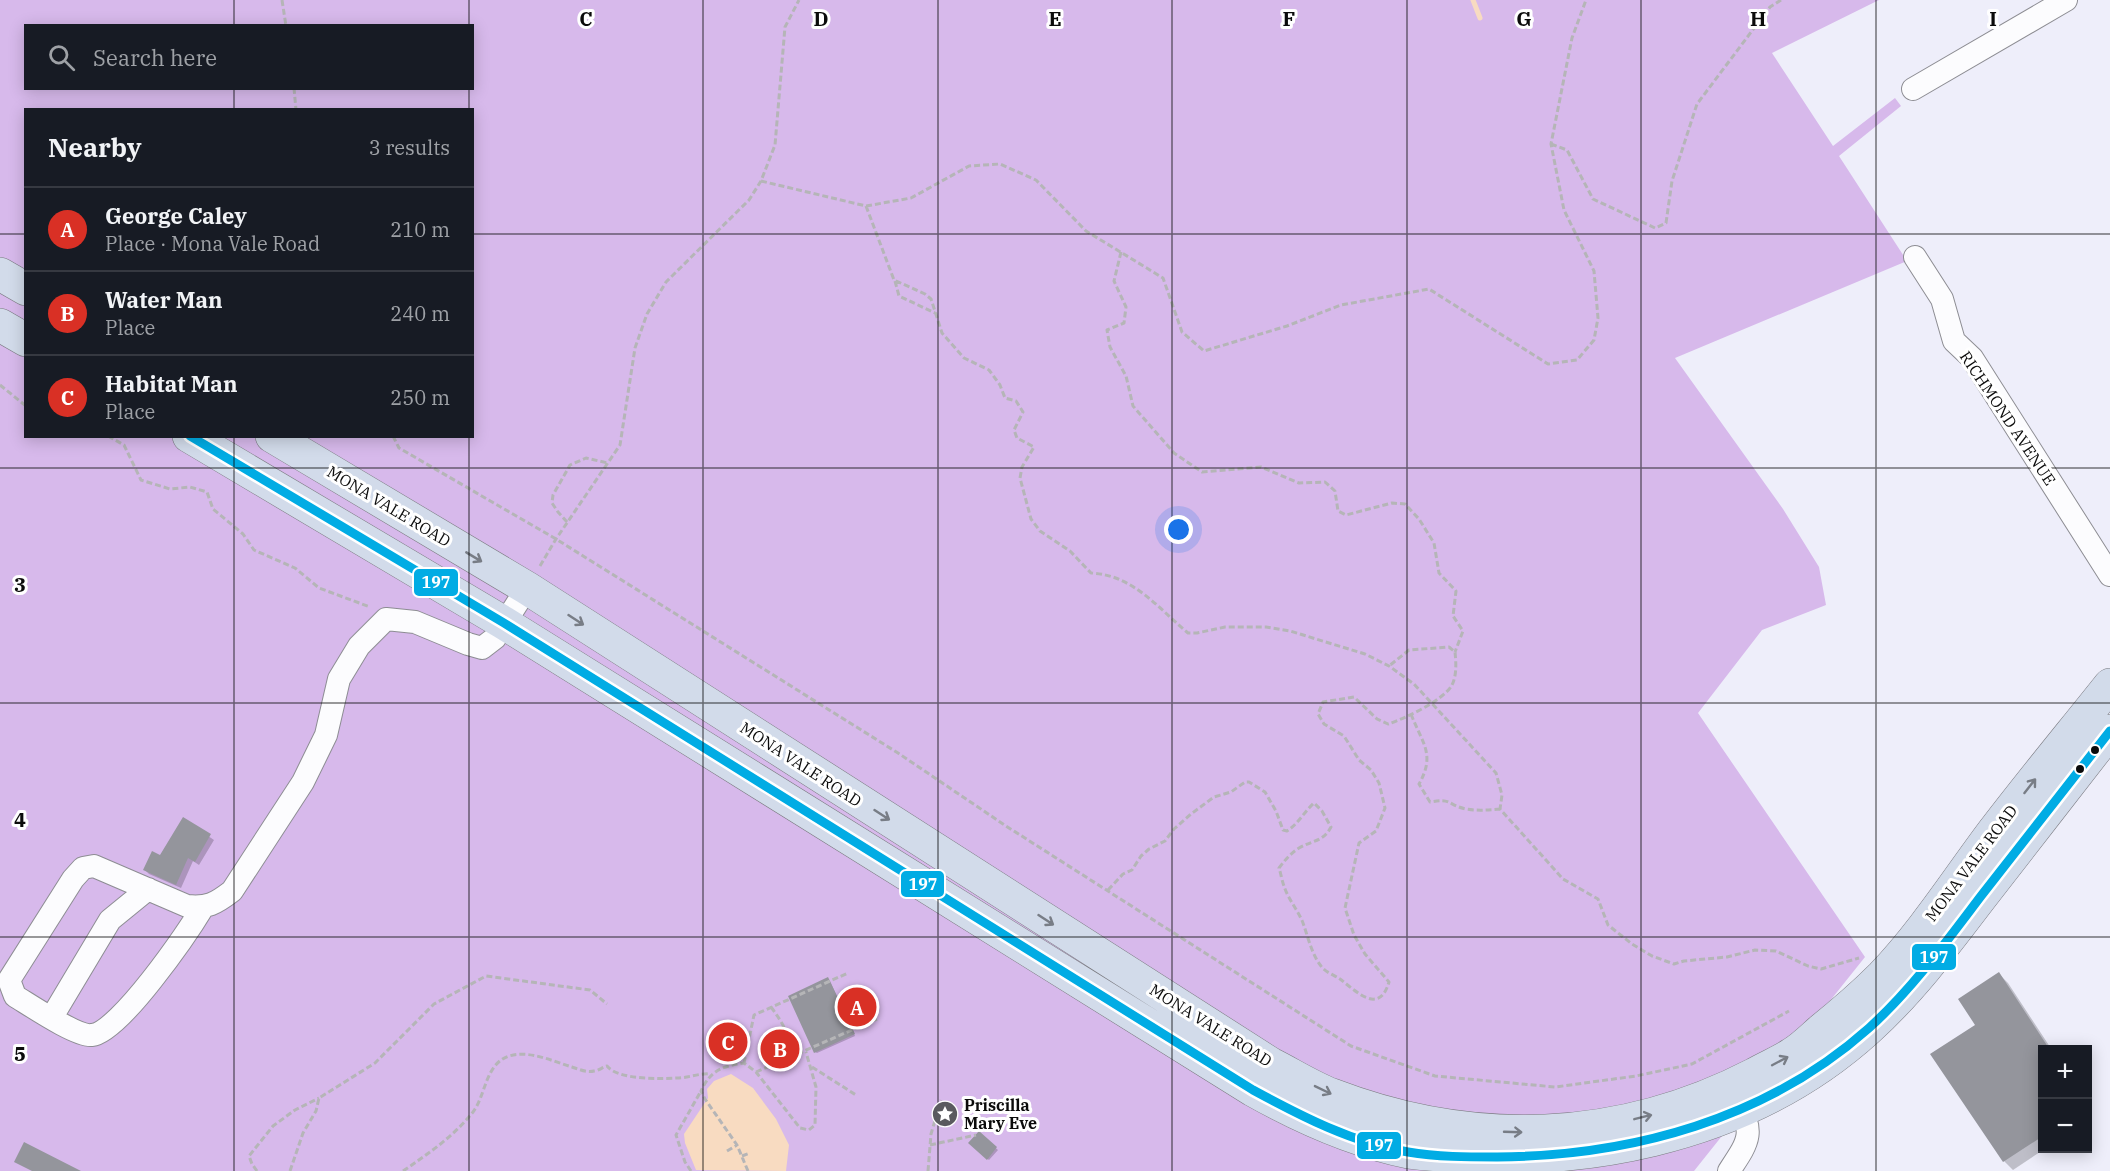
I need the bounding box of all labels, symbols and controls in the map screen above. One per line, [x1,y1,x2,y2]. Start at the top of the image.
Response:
text: C [579,5,593,32]
text: D [813,5,829,32]
text: E [1048,5,1062,32]
text: F [1283,5,1295,32]
text: G [1516,5,1532,32]
text: H [1750,5,1766,32]
text: I [1989,5,1997,32]
search box [24,24,474,90]
icon: search [45,41,78,74]
text: Search here [93,43,217,72]
text: Nearby [48,130,142,164]
text: 3 results [369,134,450,161]
text: George Caley [105,201,247,230]
text: A [61,216,74,243]
text: 210 m [390,216,450,243]
text: Place · Mona Vale Road [105,230,320,257]
text: Water Man [105,285,223,314]
text: B [60,300,75,327]
text: 240 m [390,300,450,327]
text: Place [105,314,155,341]
street label: RICHMOND AVENUE [1956,347,2060,489]
text: Habitat Man [105,369,238,398]
text: C [61,384,74,411]
text: 250 m [390,384,450,411]
text: Place [105,398,155,425]
street label: MONA VALE ROAD [324,461,454,551]
your location [1164,515,1193,544]
one-way arrow [465,552,482,564]
line badge: 197 [413,568,459,597]
text: 3 [14,571,26,598]
text: 197 [422,572,450,592]
one-way arrow [567,614,584,626]
street label: MONA VALE ROAD [737,717,865,811]
unlabelled marker [2089,744,2101,756]
unlabelled marker [2074,763,2086,775]
one-way arrow [2023,778,2036,794]
street label: MONA VALE ROAD [1921,801,2021,925]
text: 4 [14,806,26,833]
one-way arrow [873,810,890,822]
line badge: 197 [900,870,945,898]
text: 197 [909,874,937,894]
one-way arrow [1037,915,1054,927]
line badge: 197 [1911,943,1957,971]
text: 197 [1920,947,1948,967]
street label: MONA VALE ROAD [1146,979,1276,1071]
pin: A [838,984,876,1030]
pin: C [708,1020,748,1064]
pin: B [760,1026,800,1072]
text: 5 [14,1040,26,1067]
map controls [2038,1045,2092,1153]
button: + [2038,1045,2092,1099]
one-way arrow [1770,1054,1788,1066]
one-way arrow [1314,1085,1332,1097]
place label: Priscilla Mary Eve [964,1095,1037,1133]
place icon: Priscilla Mary Eve [930,1099,960,1129]
button: − [2038,1099,2092,1153]
one-way arrow [1633,1110,1652,1122]
one-way arrow [1502,1126,1522,1138]
line badge: 197 [1356,1131,1402,1160]
text: 197 [1365,1135,1393,1155]

